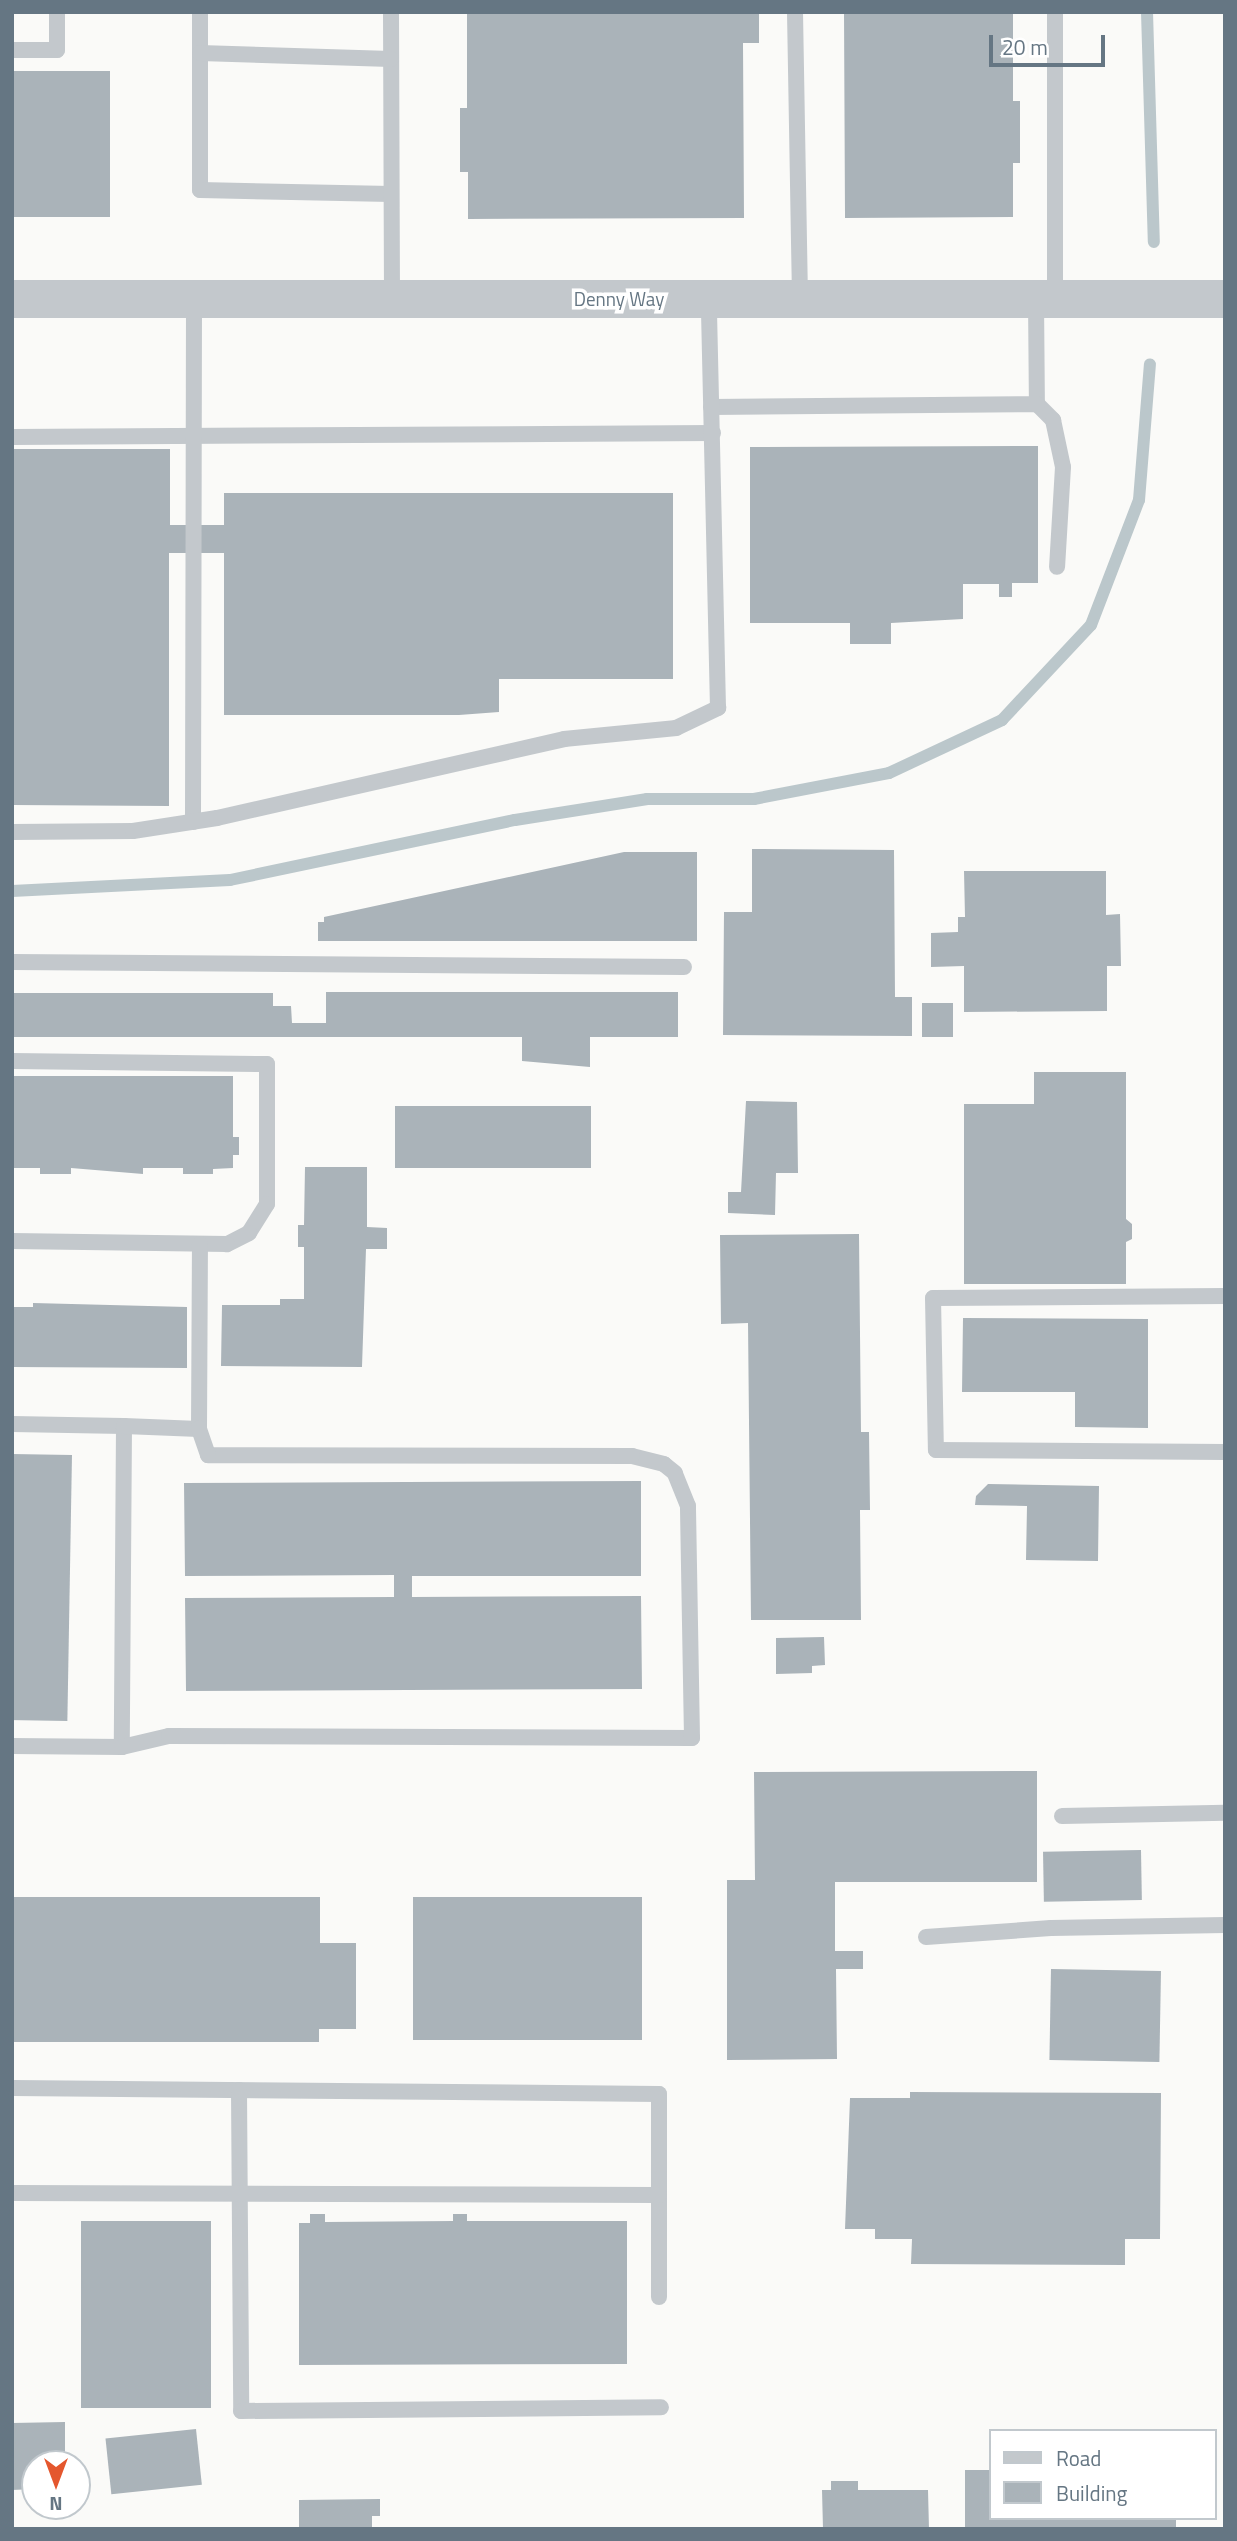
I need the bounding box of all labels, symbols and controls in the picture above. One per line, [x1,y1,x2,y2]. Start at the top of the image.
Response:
scale bar [992,21,1108,65]
text: 20 m [1002,31,1048,63]
street label: Denny Way [574,288,664,310]
legend [988,2429,1216,2520]
text: Road [1056,2442,1101,2474]
north arrow [21,2450,91,2520]
text: Building [1056,2477,1127,2509]
text: N [49,2490,63,2519]

